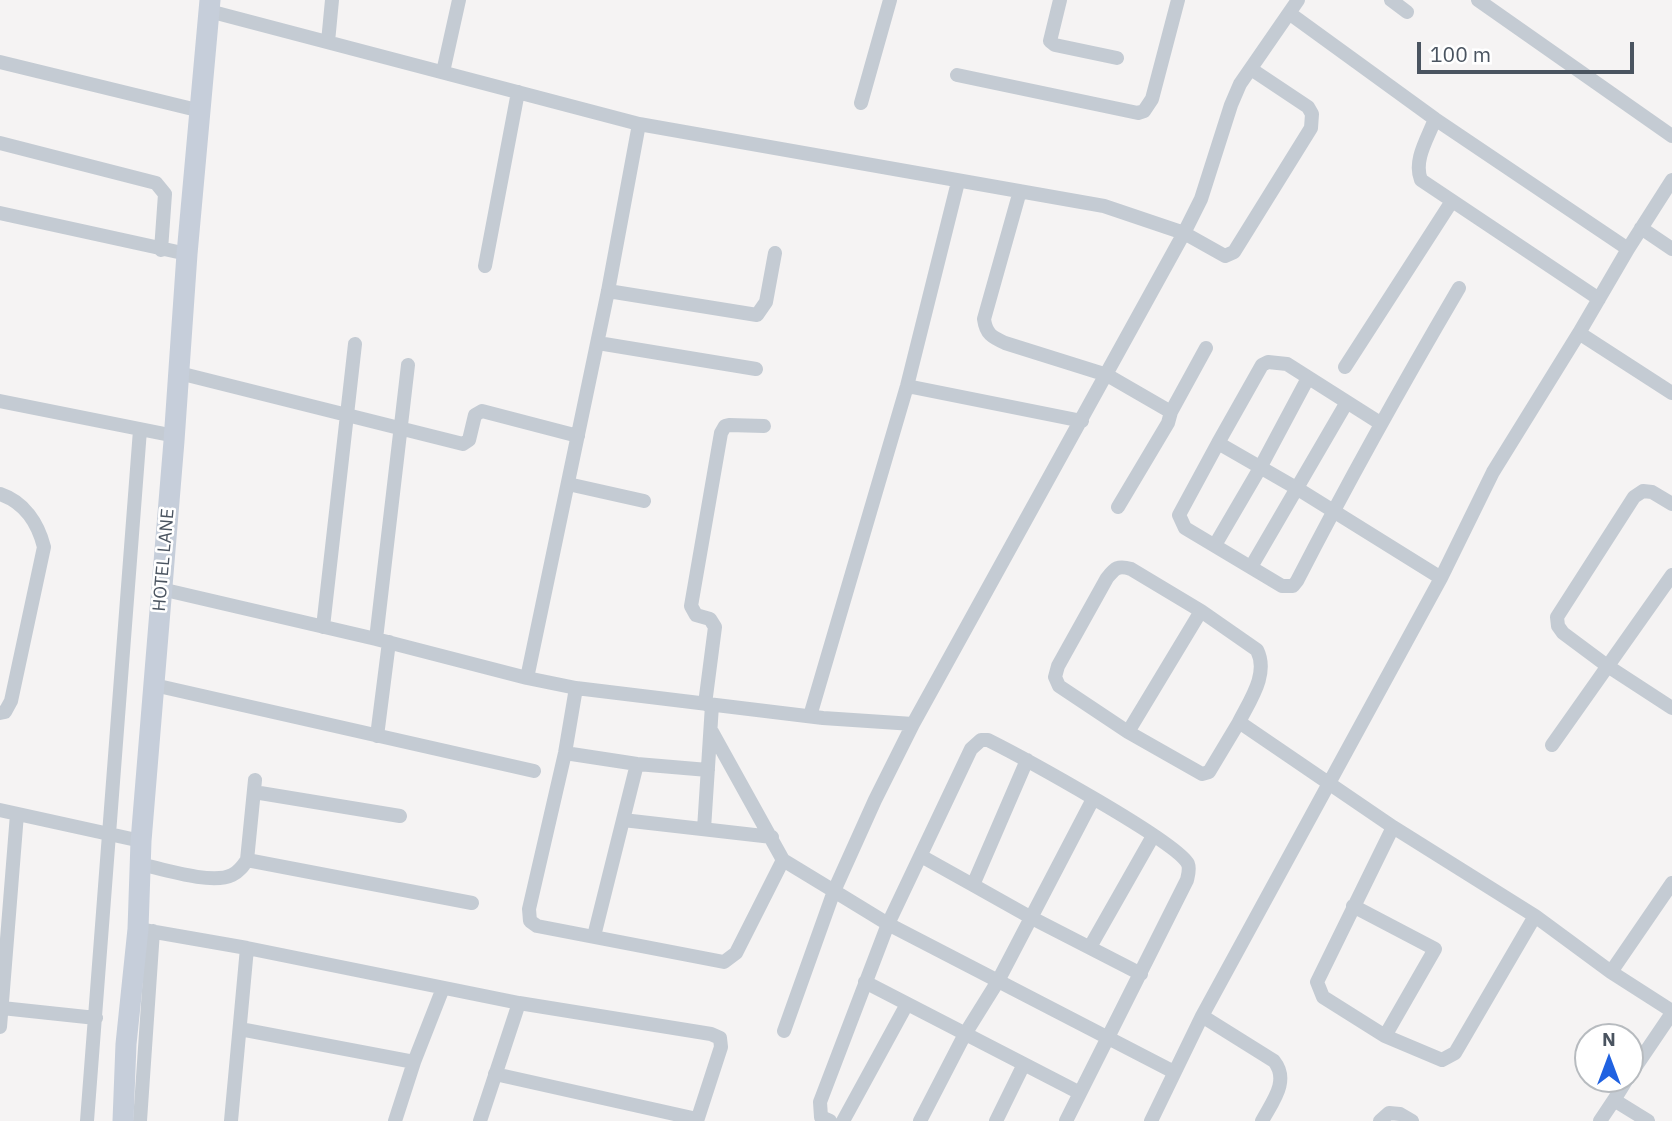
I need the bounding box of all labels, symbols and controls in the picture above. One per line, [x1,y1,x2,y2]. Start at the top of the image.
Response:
scale bar [1420,28,1637,72]
text: 100 m [1430,40,1491,68]
street label: HOTEL LANE [149,508,179,612]
north arrow [1574,1023,1644,1093]
text: N [1602,1027,1616,1051]

